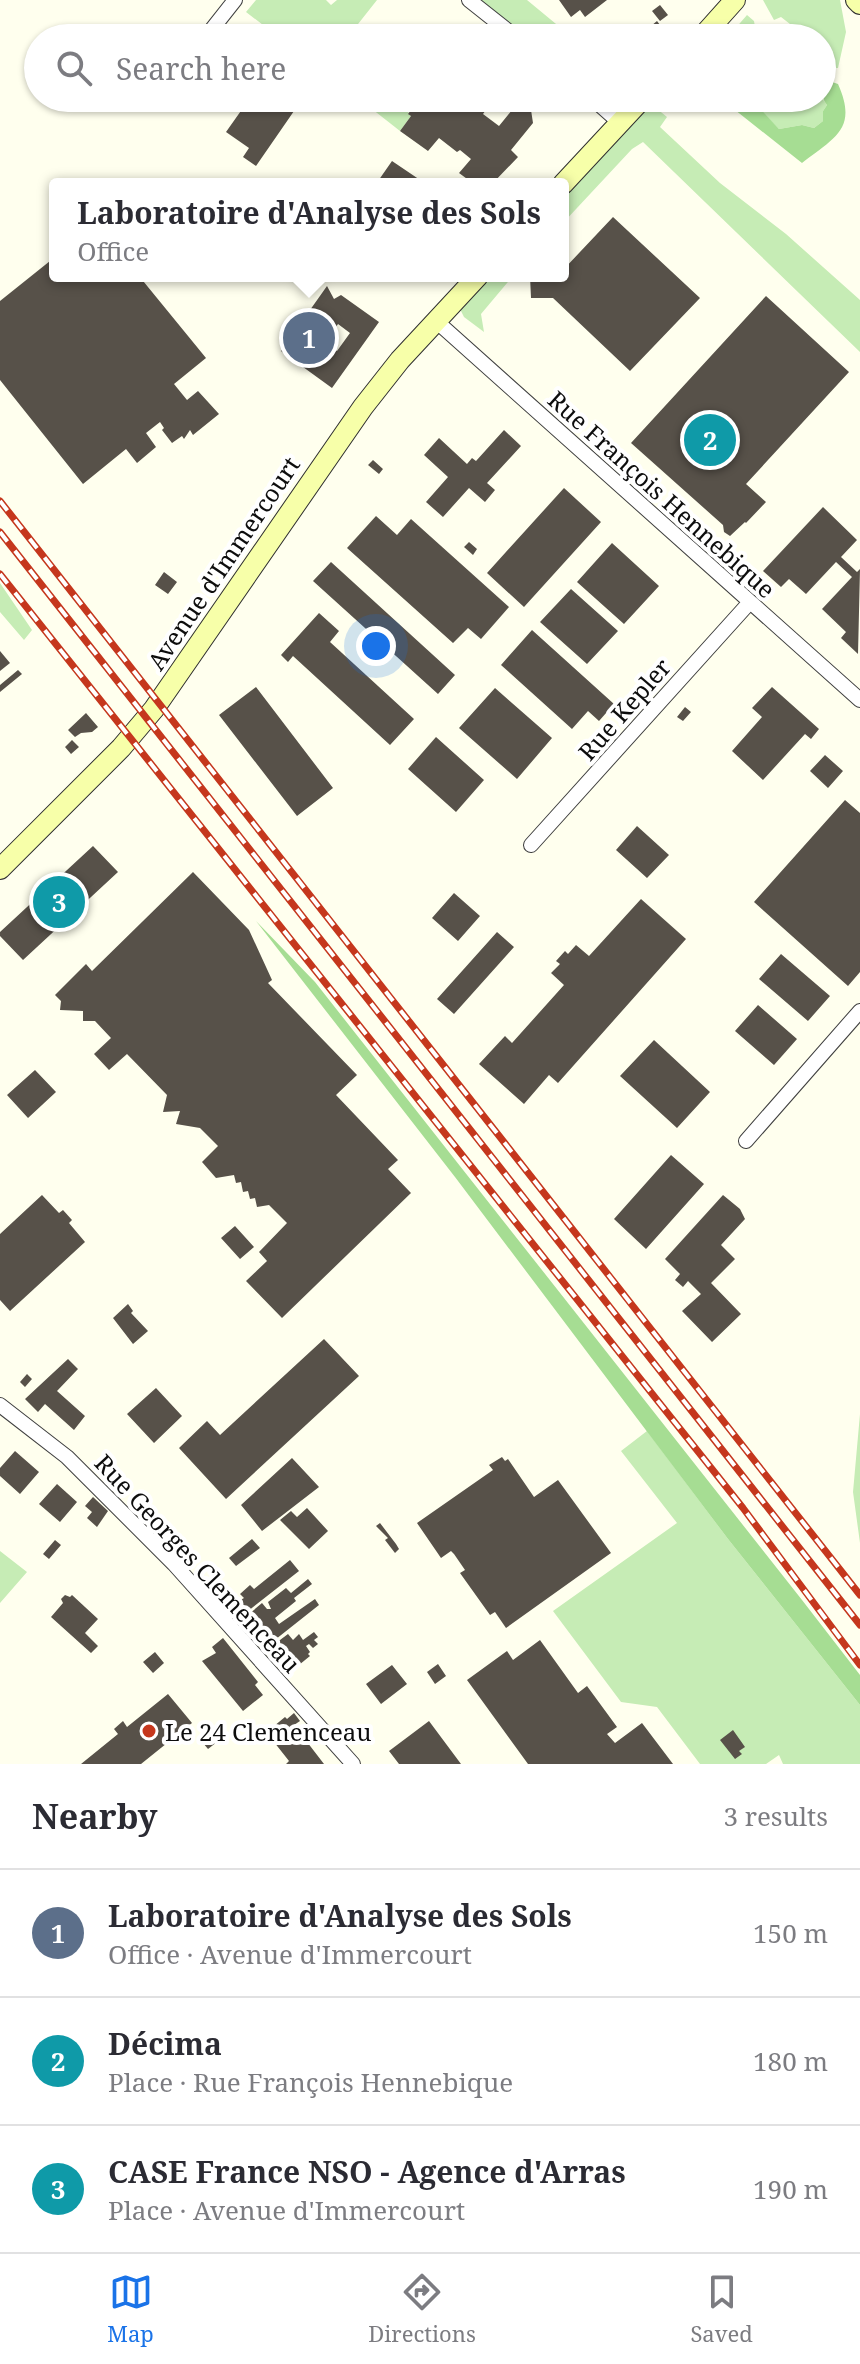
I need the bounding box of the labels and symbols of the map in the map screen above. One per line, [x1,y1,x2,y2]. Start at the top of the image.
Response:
pin: 1 [283,308,335,368]
street label: Rue François Hennebique [541,383,783,605]
pin: 2 [684,410,736,470]
street label: Avenue d'Immercourt [139,450,307,676]
your location [356,626,396,666]
street label: Rue Kepler [570,651,678,767]
pin: 3 [33,872,85,932]
street label: Rue Georges Clemenceau [88,1447,308,1679]
place label: Le 24 Clemenceau [165,1715,372,1748]
marker: Le 24 Clemenceau [140,1722,158,1740]

